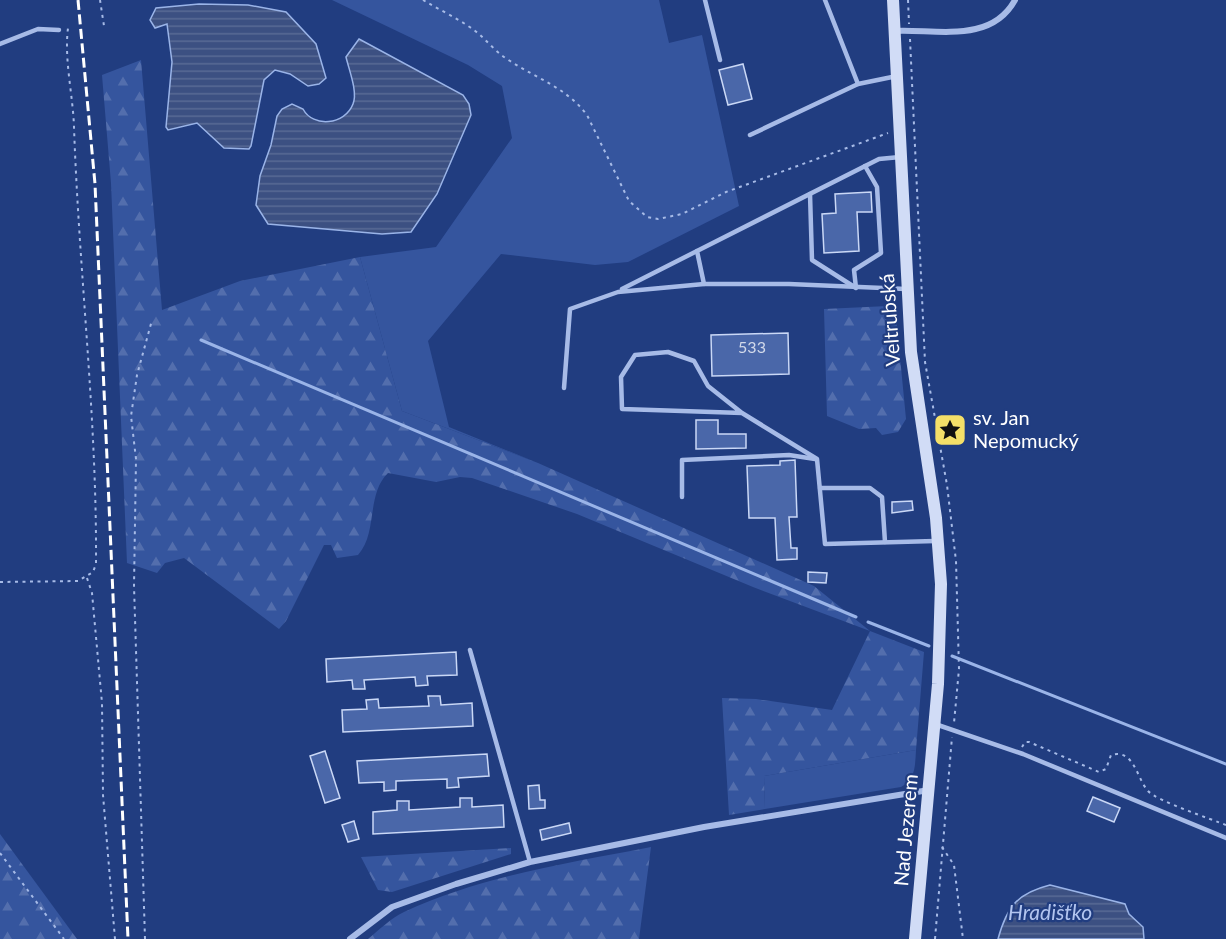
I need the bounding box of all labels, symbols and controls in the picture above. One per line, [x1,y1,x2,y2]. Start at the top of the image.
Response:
street label: Veltrubská [874,273,904,367]
house number: 533 [738,337,766,356]
place label: sv. Jan Nepomucký [973,405,1079,452]
place icon: sv. Jan Nepomucký [932,412,968,448]
street label: Nad Jezerem [888,773,922,887]
water label: Hradišťko [1008,899,1092,924]

